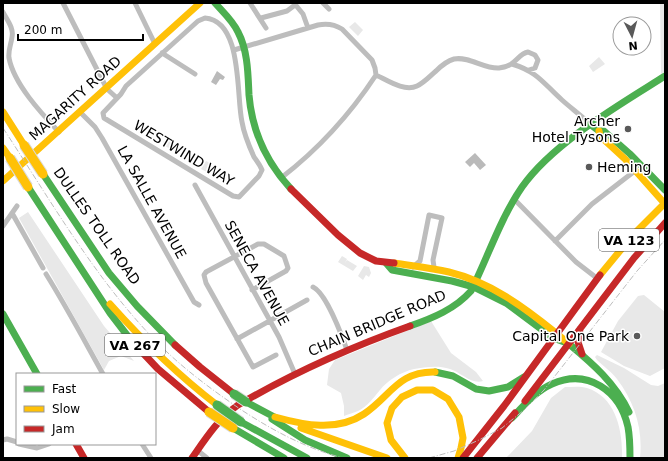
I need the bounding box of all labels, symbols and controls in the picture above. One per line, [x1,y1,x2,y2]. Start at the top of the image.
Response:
scale bar [18,16,143,42]
north arrow [612,16,652,56]
text: 200 m [24,23,62,37]
text: N [628,39,638,52]
street label: MAGARITY ROAD [26,53,124,143]
place label: Archer Hotel Tysons [532,113,620,145]
street label: WESTWIND WAY [131,117,237,189]
marker: Archer Hotel Tysons [623,124,633,134]
street label: LA SALLE AVENUE [114,143,190,261]
place label: Heming [597,159,651,175]
marker: Heming [584,162,594,172]
street label: DULLES TOLL ROAD [50,164,144,288]
street label: SENECA AVENUE [222,218,292,328]
road number: VA 123 [599,229,659,251]
street label: CHAIN BRIDGE ROAD [306,287,448,359]
place label: Capital One Park [512,328,630,344]
marker: Capital One Park [632,331,642,341]
road number: VA 267 [105,334,165,356]
legend [16,373,156,445]
text: Fast [52,382,76,396]
text: Slow [52,402,80,416]
text: Jam [51,422,75,436]

